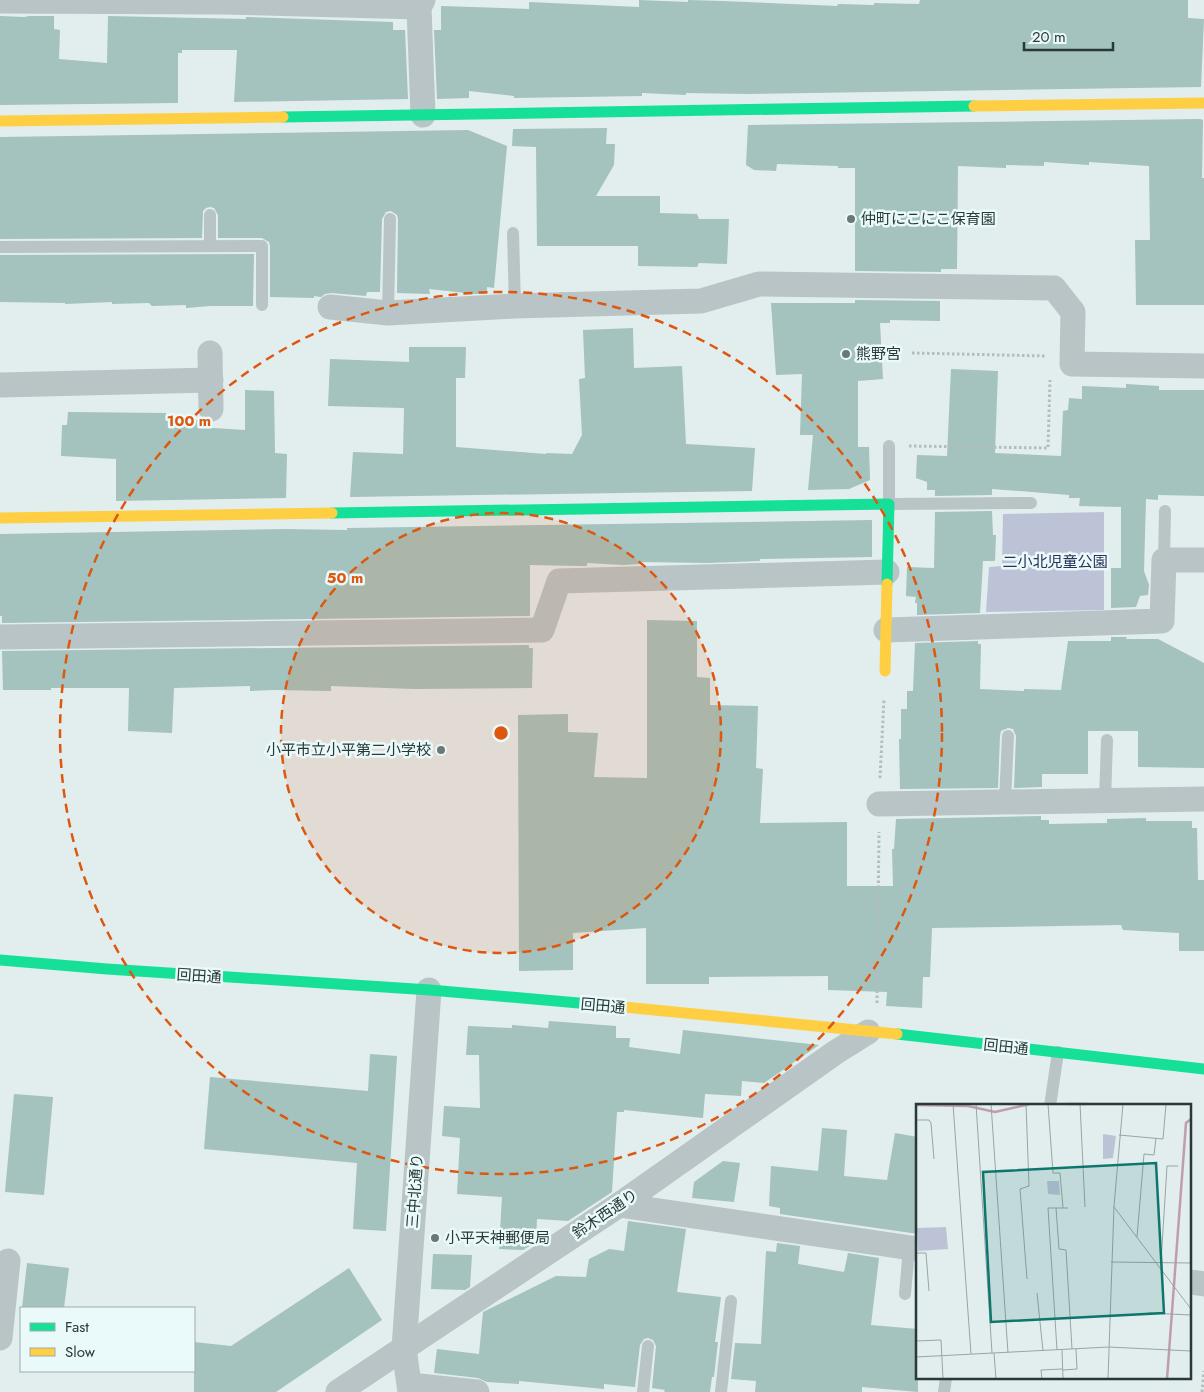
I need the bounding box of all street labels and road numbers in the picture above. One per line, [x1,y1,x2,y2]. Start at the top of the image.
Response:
street label: 回田通 [176,963,222,989]
street label: 回田通 [580,993,626,1019]
street label: 回田通 [982,1034,1030,1060]
street label: 三中北通り [401,1153,429,1229]
street label: 鈴木西通り [568,1184,642,1244]

